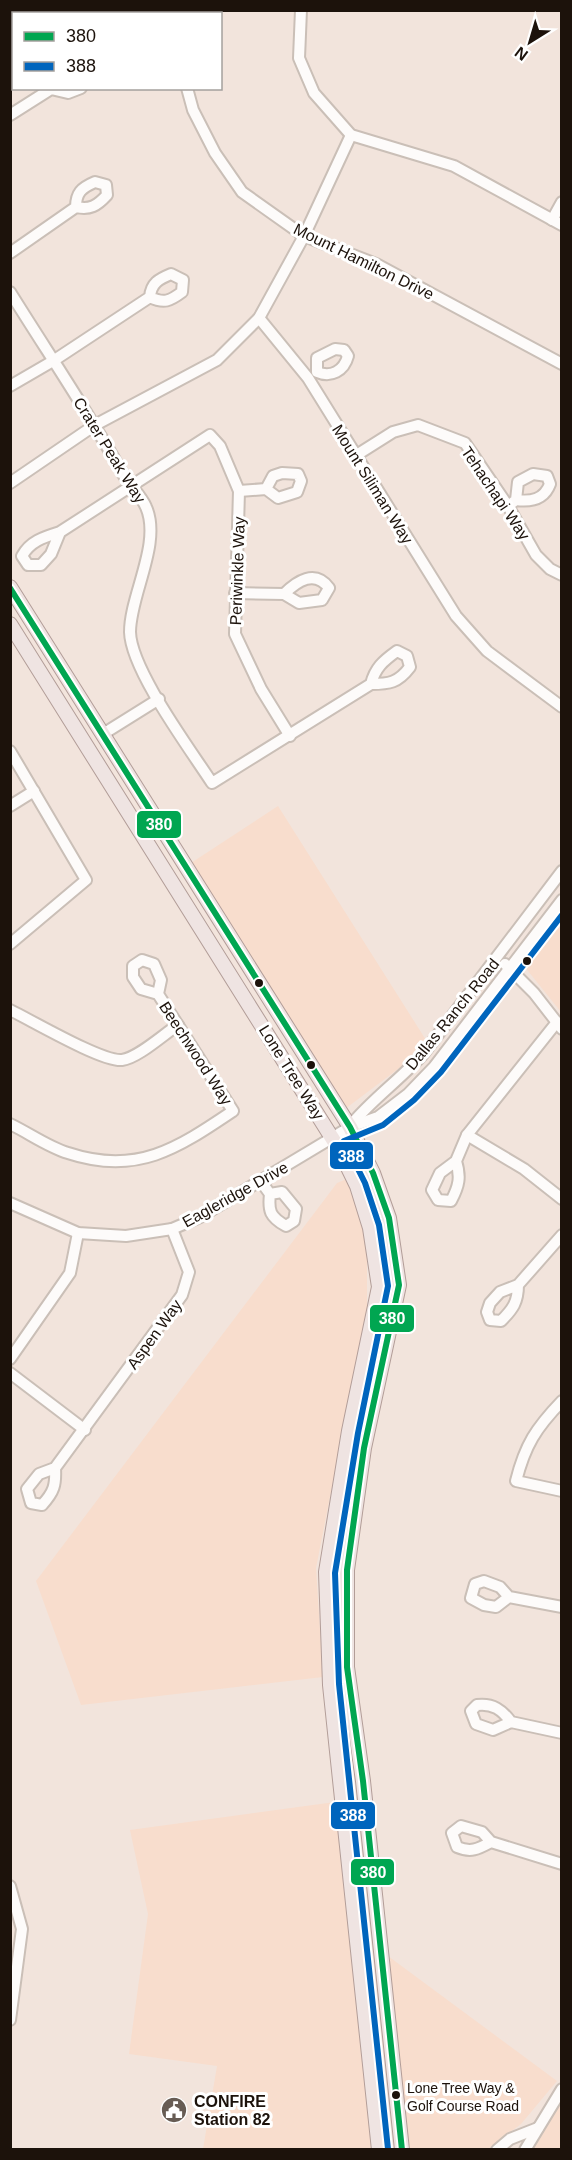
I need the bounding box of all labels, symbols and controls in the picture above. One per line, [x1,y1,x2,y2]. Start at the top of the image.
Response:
legend [12,12,222,90]
north arrow [500,12,560,72]
text: 380 [66,26,96,46]
text: N [512,43,531,64]
text: 388 [66,56,96,76]
street label: Mount Hamilton Drive [291,220,437,303]
street label: Crater Peak Way [70,394,149,506]
street label: Mount Siliman Way [329,422,416,547]
street label: Tehachapi Way [458,443,533,543]
street label: Periwinkle Way [227,516,248,626]
line badge: 380 [136,810,182,839]
text: 380 [146,816,172,833]
street label: Dallas Ranch Road [402,955,502,1073]
unlabelled marker [521,955,533,967]
unlabelled marker [253,977,265,989]
street label: Beechwood Way [156,999,235,1108]
street label: Lone Tree Way [256,1022,327,1123]
unlabelled marker [305,1059,317,1071]
line badge: 388 [329,1141,374,1170]
text: 388 [338,1148,364,1165]
street label: Eagleridge Drive [179,1158,291,1231]
street label: Aspen Way [124,1296,185,1372]
line badge: 380 [369,1304,415,1333]
text: 380 [379,1310,405,1327]
line badge: 388 [330,1801,376,1830]
text: 388 [340,1807,366,1824]
line badge: 380 [350,1858,395,1886]
text: 380 [360,1864,386,1881]
place label: Lone Tree Way & Golf Course Road [407,2080,519,2114]
marker: Lone Tree Way & Golf Course Road [390,2089,402,2101]
place label: CONFIRE Station 82 [194,2093,271,2128]
public building icon: CONFIRE Station 82 [159,2095,189,2125]

